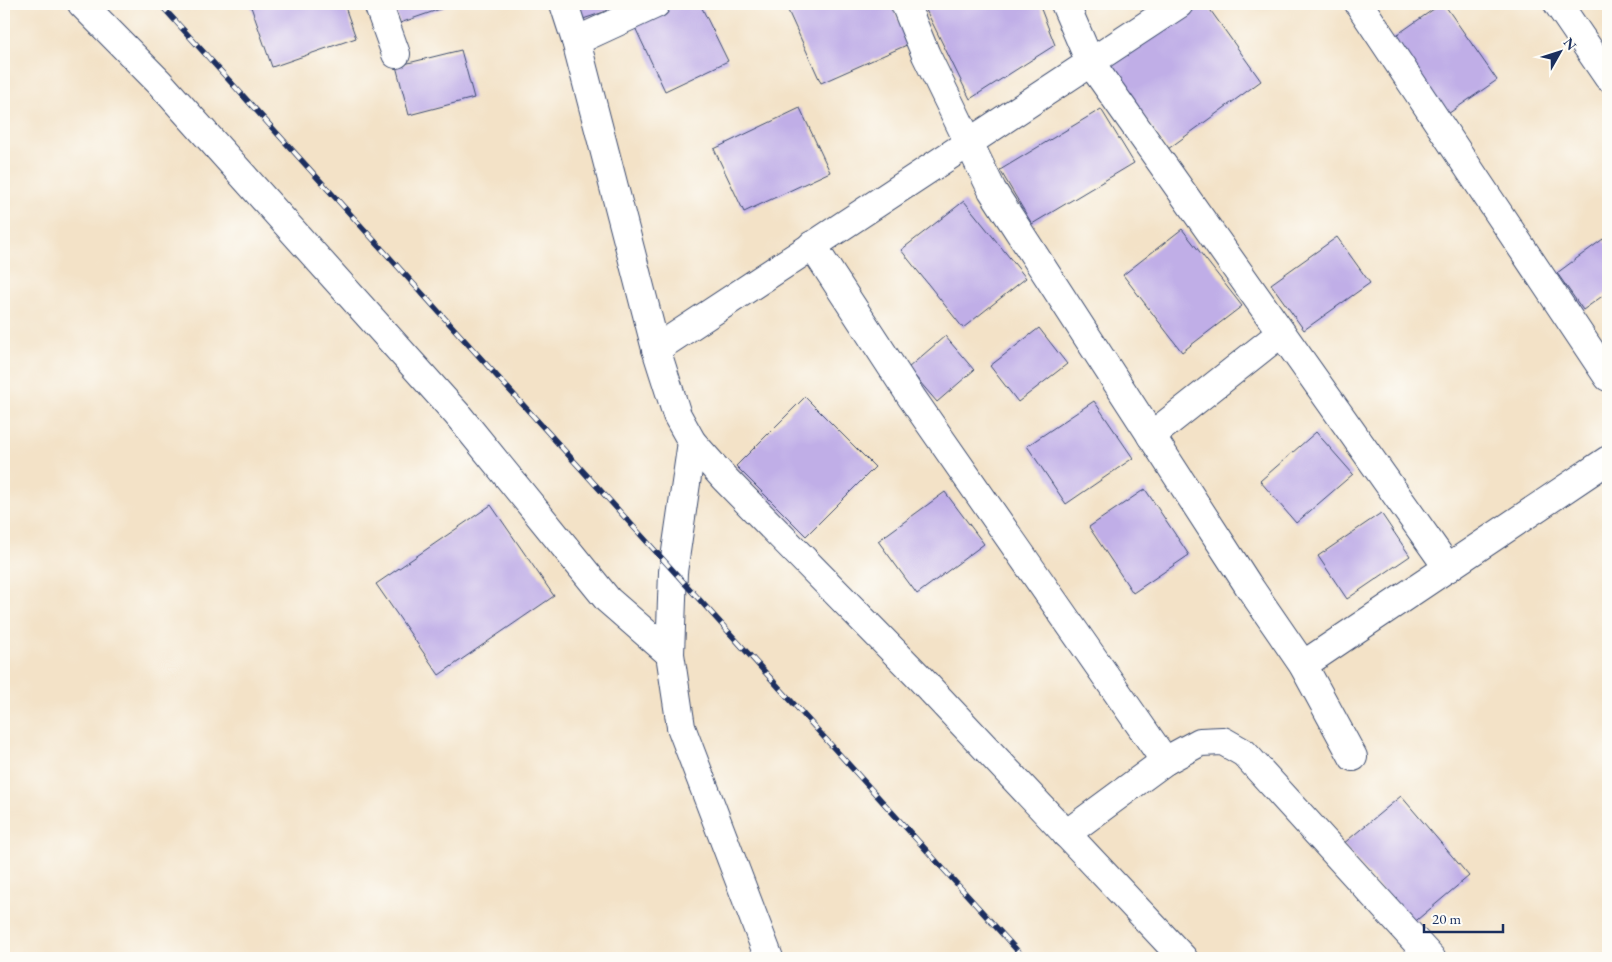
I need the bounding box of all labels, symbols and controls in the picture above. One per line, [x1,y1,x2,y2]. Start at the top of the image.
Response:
north arrow [1534,28,1584,78]
text: N [1560,34,1581,54]
scale bar [1424,902,1503,934]
text: 20 m [1432,909,1461,928]

